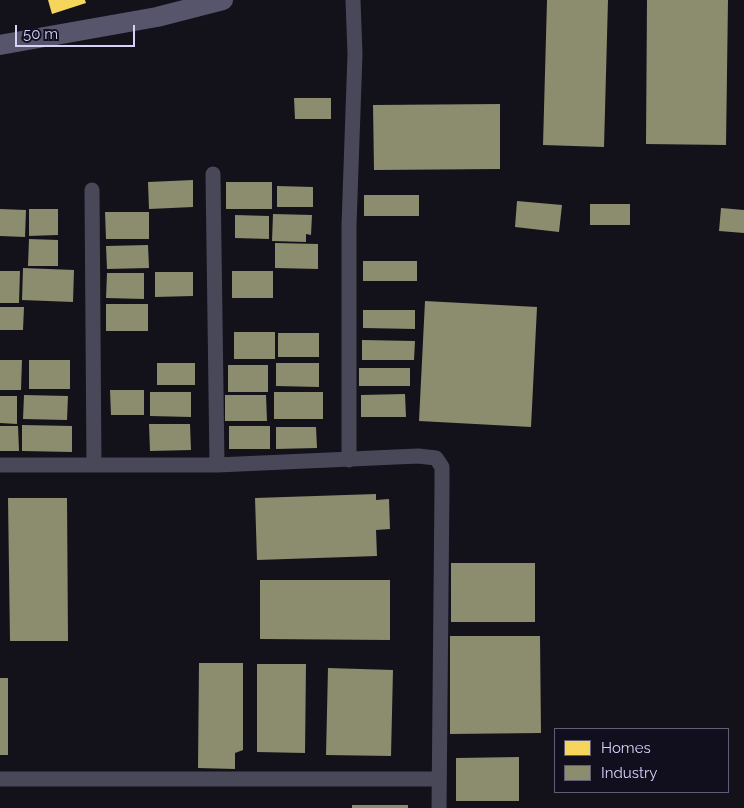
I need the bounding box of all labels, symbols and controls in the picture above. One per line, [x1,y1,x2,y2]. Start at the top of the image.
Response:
scale bar [18,15,138,47]
text: 50 m [23,25,58,43]
legend [554,728,729,793]
text: Homes [601,739,651,757]
text: Industry [601,764,657,782]

